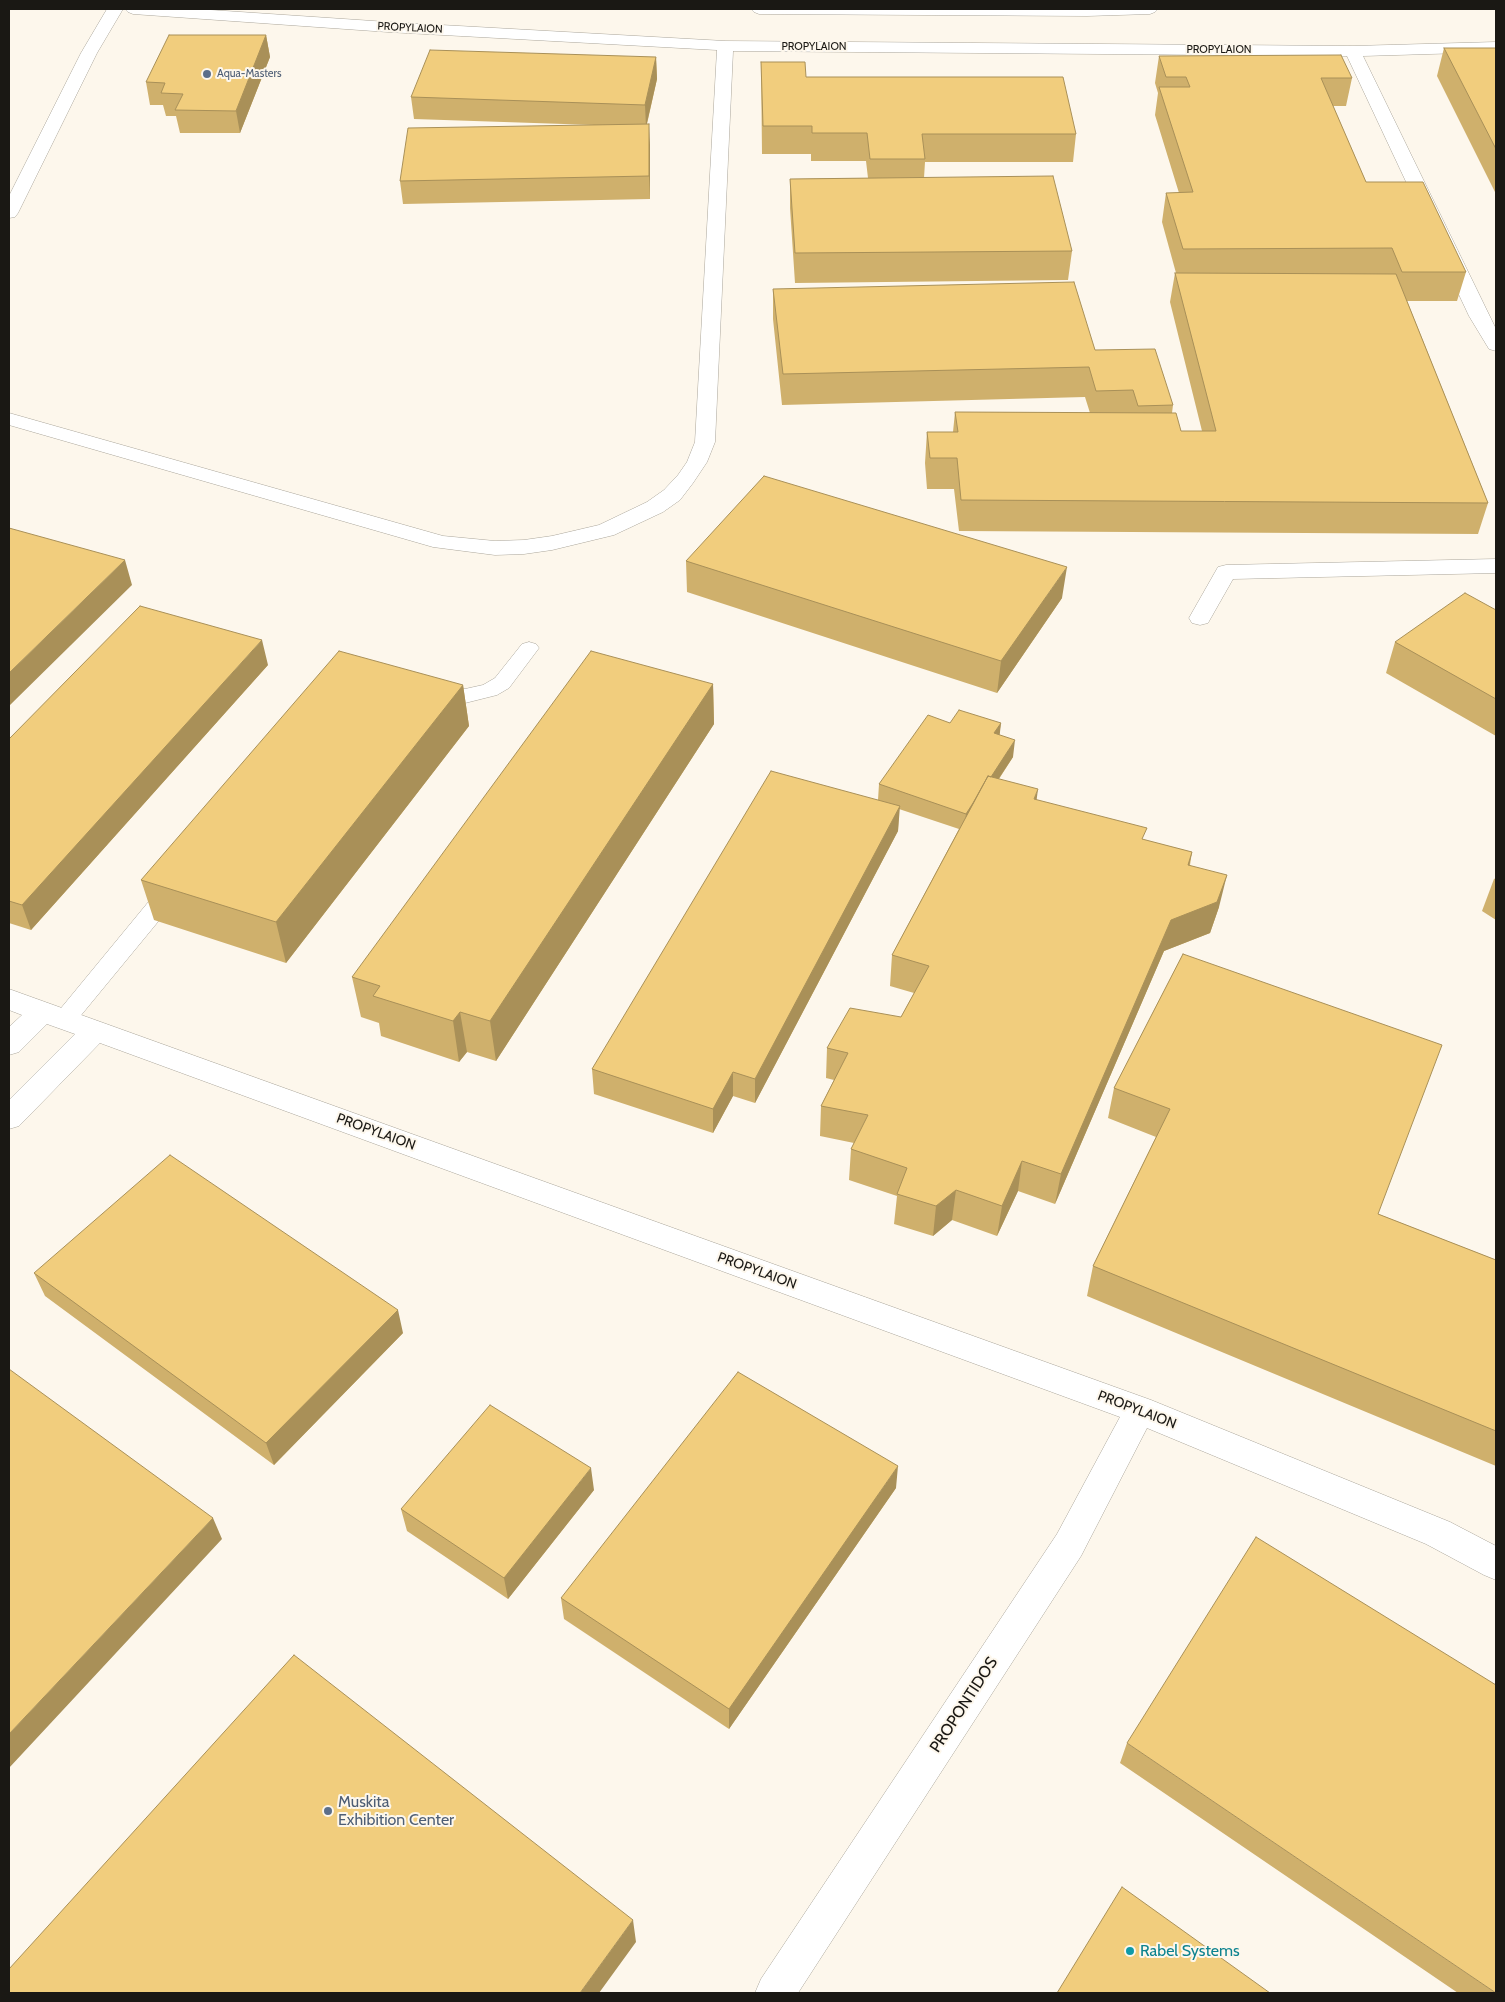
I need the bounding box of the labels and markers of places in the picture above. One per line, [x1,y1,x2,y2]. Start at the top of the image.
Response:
place label: Aqua-Masters [217,67,282,81]
marker: Aqua-Masters [201,68,213,80]
place label: Muskita Exhibition Center [338,1792,454,1830]
marker: Muskita Exhibition Center [322,1805,334,1817]
place label: Rabel Systems [1140,1941,1240,1961]
marker: Rabel Systems [1124,1945,1136,1957]

